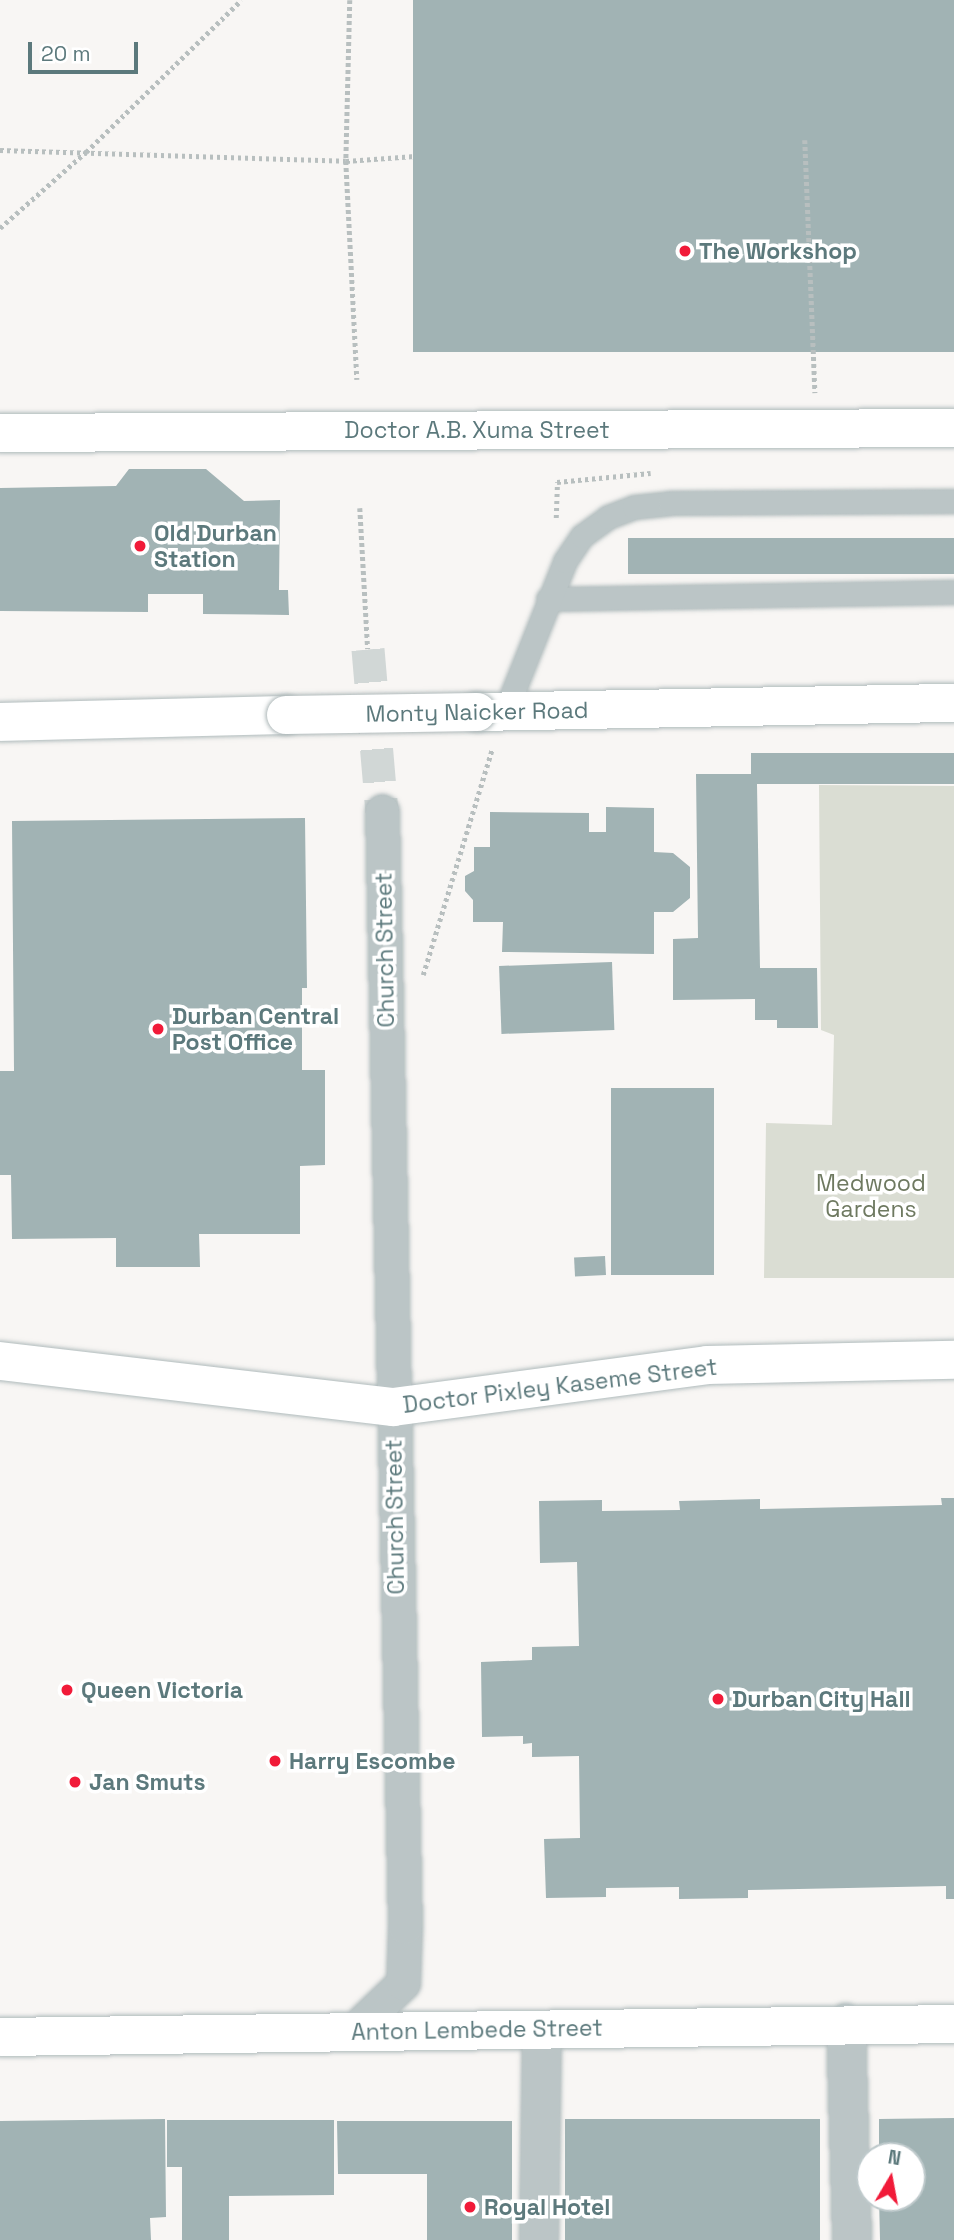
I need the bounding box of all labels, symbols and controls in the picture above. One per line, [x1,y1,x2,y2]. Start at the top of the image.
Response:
scale bar [32,28,142,72]
text: 20 m [41,40,91,67]
place label: The Workshop [699,237,857,265]
marker: The Workshop [677,243,693,259]
street label: Doctor A.B. Xuma Street [344,416,610,444]
place label: Old Durban Station [154,519,277,573]
marker: Old Durban Station [132,538,148,554]
street label: Monty Naicker Road [365,696,589,728]
street label: Church Street [370,872,400,1028]
place label: Durban Central Post Office [172,1002,339,1056]
marker: Durban Central Post Office [150,1021,166,1037]
park label: Medwood Gardens [816,1169,926,1223]
street label: Doctor Pixley Kaseme Street [401,1353,719,1419]
street label: Church Street [380,1439,410,1595]
place label: Queen Victoria [81,1676,243,1704]
marker: Queen Victoria [59,1682,75,1698]
place label: Durban City Hall [732,1685,911,1713]
marker: Durban City Hall [710,1691,726,1707]
place label: Harry Escombe [289,1747,456,1775]
marker: Harry Escombe [267,1753,283,1769]
place label: Jan Smuts [89,1768,206,1796]
marker: Jan Smuts [67,1774,83,1790]
street label: Anton Lembede Street [351,2014,603,2046]
north arrow [856,2142,926,2212]
text: N [886,2144,903,2171]
place label: Royal Hotel [484,2193,610,2221]
marker: Royal Hotel [462,2199,478,2215]

